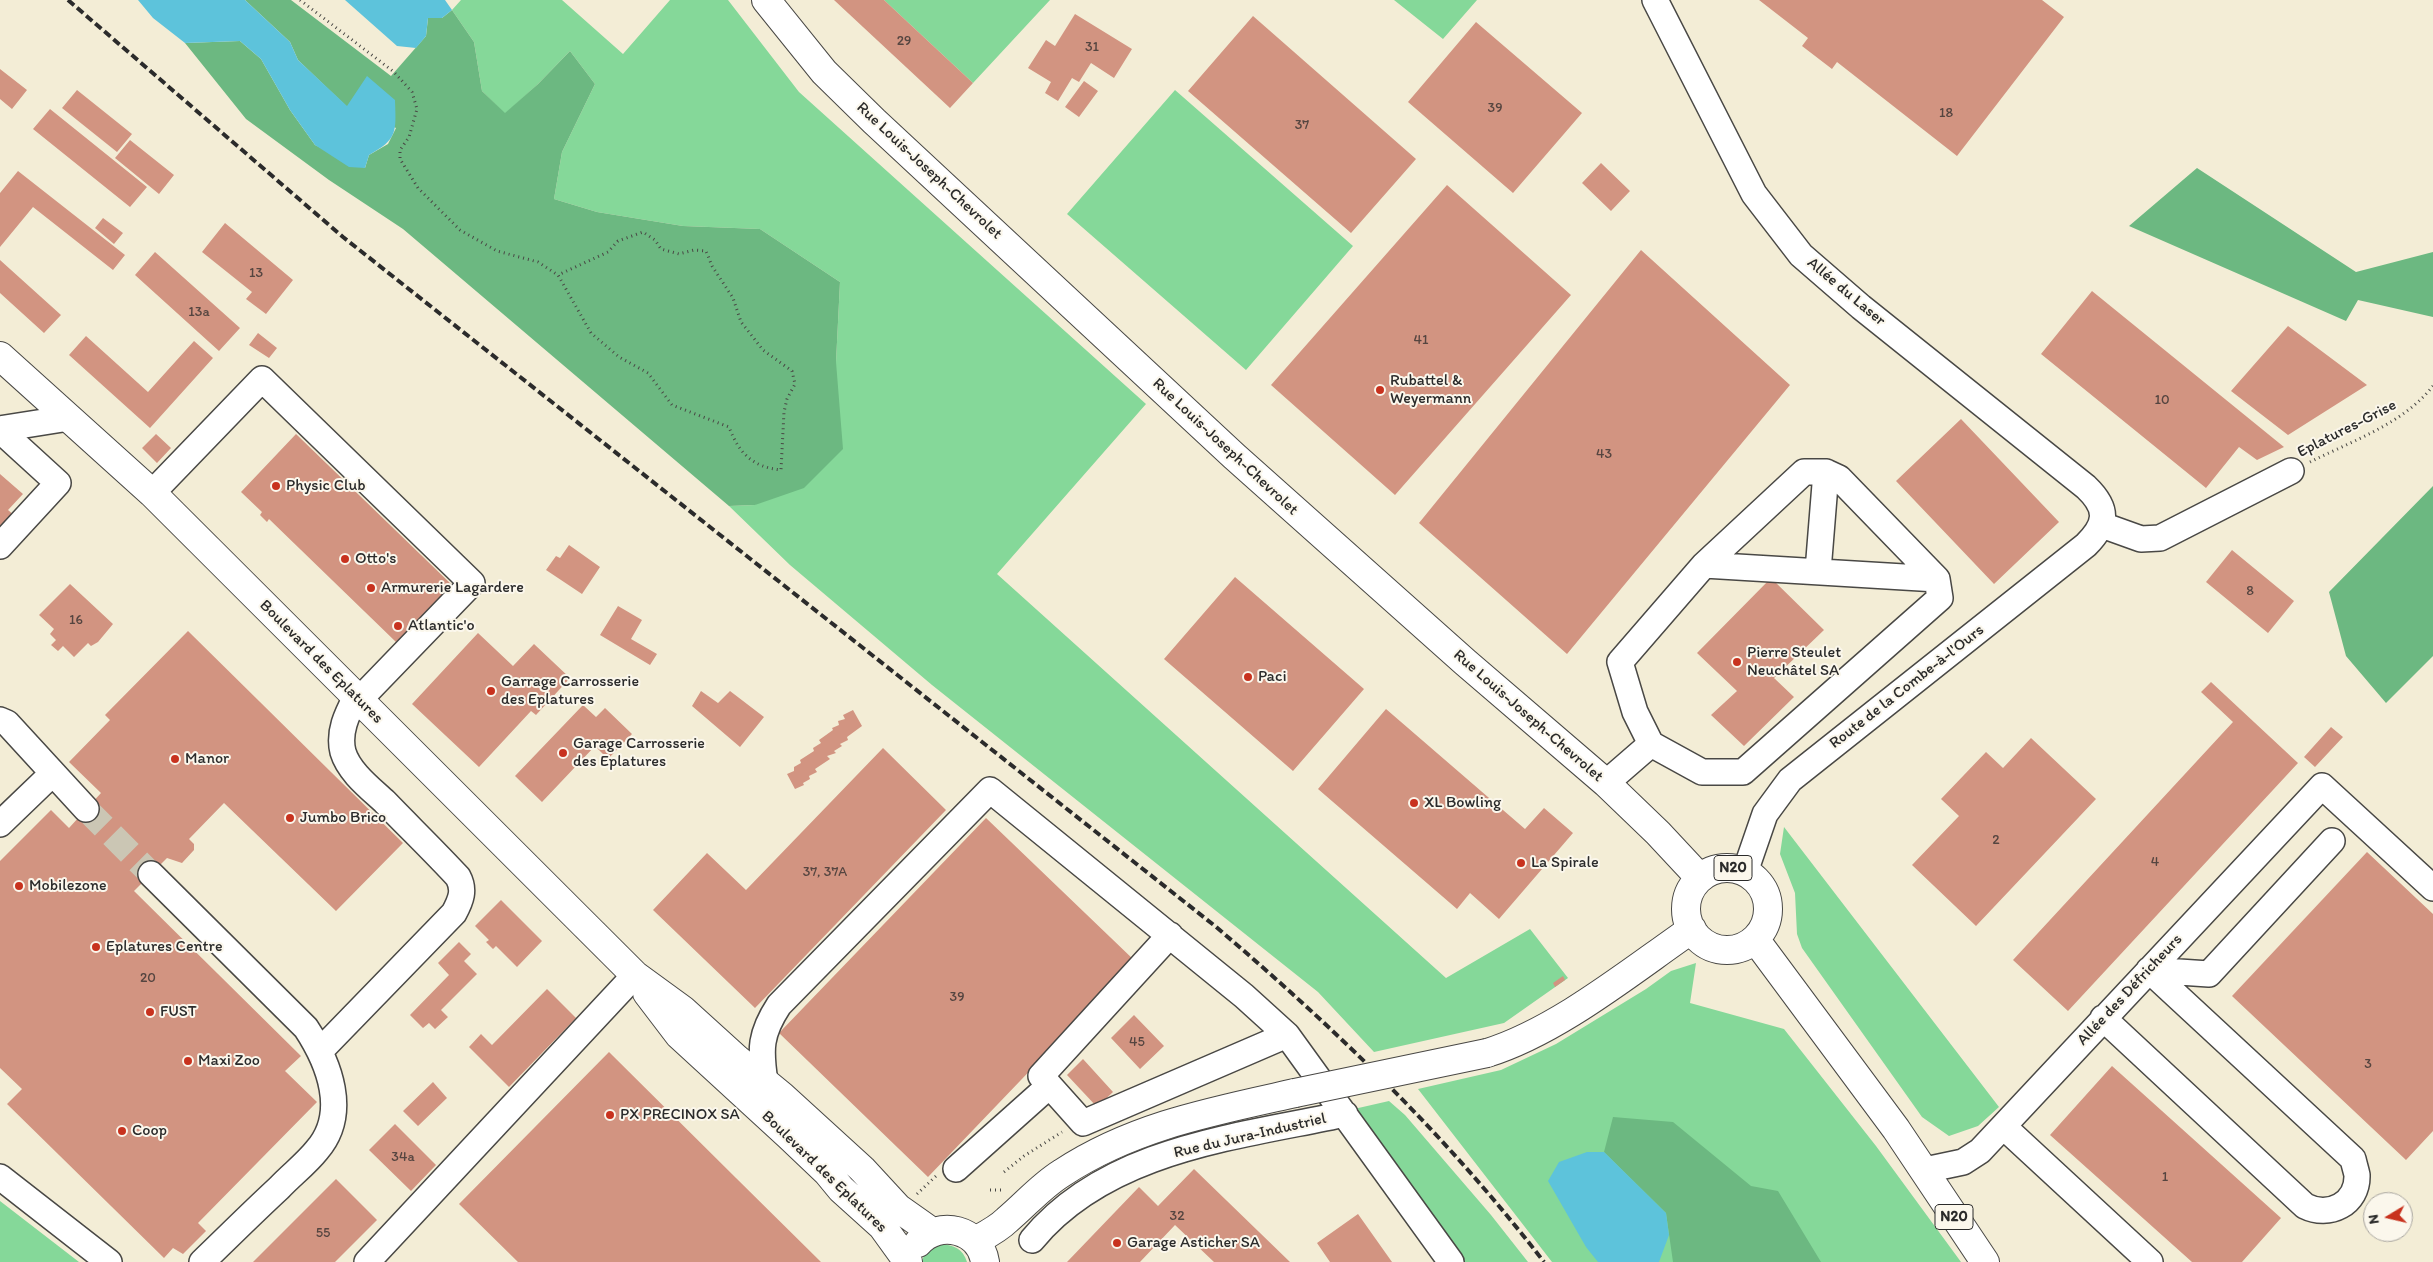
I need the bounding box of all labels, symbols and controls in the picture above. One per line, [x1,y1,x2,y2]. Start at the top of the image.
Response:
house number: 29 [897,33,911,49]
house number: 31 [1085,39,1099,55]
street label: Rue Louis-Joseph-Chevrolet [852,98,1006,244]
house number: 39 [1488,100,1502,116]
house number: 18 [1939,105,1953,121]
house number: 37 [1295,117,1309,133]
street label: Allée du Laser [1803,254,1889,330]
house number: 13 [249,265,263,281]
house number: 13a [188,304,210,320]
house number: 41 [1414,332,1428,348]
place label: Rubattel & Weyermann [1390,371,1471,409]
street label: Rue Louis-Joseph-Chevrolet [1148,374,1302,520]
marker: Rubattel & Weyermann [1374,384,1386,396]
house number: 10 [2154,392,2170,408]
street label: Eplatures-Grise [2294,396,2400,462]
house number: 43 [1596,446,1612,462]
place label: Physic Club [286,476,366,496]
marker: Physic Club [270,480,282,492]
place label: Otto's [355,549,396,569]
marker: Otto's [339,553,351,565]
place label: Armurerie Lagardere [381,578,524,598]
marker: Armurerie Lagardere [365,582,377,594]
house number: 8 [2246,583,2254,599]
street label: Boulevard des Eplatures [255,596,387,728]
house number: 16 [69,612,83,628]
place label: Atlantic'o [408,616,475,636]
marker: Atlantic'o [392,620,404,632]
street label: Route de la Combe-à-l'Ours [1826,621,1988,753]
place label: Pierre Steulet Neuchâtel SA [1747,643,1841,681]
street label: Rue Louis-Joseph-Chevrolet [1449,646,1607,786]
marker: Pierre Steulet Neuchâtel SA [1731,656,1743,668]
place label: Paci [1258,667,1287,687]
marker: Paci [1242,671,1254,683]
place label: Garrage Carrosserie des Eplatures [501,672,639,710]
marker: Garrage Carrosserie des Eplatures [485,685,497,697]
place label: Garage Carrosserie des Eplatures [573,734,705,772]
marker: Garage Carrosserie des Eplatures [557,747,569,759]
place label: Manor [185,749,229,769]
marker: Manor [169,753,181,765]
place label: XL Bowling [1424,793,1501,813]
marker: XL Bowling [1408,797,1420,809]
place label: Jumbo Brico [300,808,386,828]
marker: Jumbo Brico [284,812,296,824]
house number: 2 [1992,832,2000,848]
place label: La Spirale [1531,853,1599,873]
house number: 4 [2151,854,2159,870]
road number: N20 [1714,856,1752,880]
marker: La Spirale [1515,857,1527,869]
house number: 37, 37A [803,864,847,880]
place label: Mobilezone [29,876,107,896]
marker: Mobilezone [13,880,25,892]
street label: Allée des Défricheurs [2073,930,2187,1050]
place label: Eplatures Centre [106,937,223,957]
marker: Eplatures Centre [90,941,102,953]
house number: 20 [140,970,156,986]
house number: 39 [950,989,964,1005]
place label: FUST [160,1002,197,1022]
marker: FUST [144,1006,156,1018]
house number: 45 [1129,1034,1145,1050]
place label: Maxi Zoo [198,1051,260,1071]
marker: Maxi Zoo [182,1055,194,1067]
house number: 3 [2364,1056,2372,1072]
place label: PX PRECINOX SA [620,1105,740,1125]
street label: Boulevard des Eplatures [757,1107,891,1237]
marker: PX PRECINOX SA [604,1109,616,1121]
street label: Rue du Jura-Industriel [1172,1109,1328,1163]
place label: Coop [132,1121,167,1141]
marker: Coop [116,1125,128,1137]
house number: 34a [391,1149,415,1165]
house number: 1 [2162,1169,2168,1185]
north arrow [2363,1192,2413,1242]
road number: N20 [1935,1204,1973,1230]
house number: 32 [1170,1208,1184,1224]
text: N [2365,1213,2383,1225]
house number: 55 [316,1225,330,1241]
place label: Garage Asticher SA [1127,1233,1260,1253]
marker: Garage Asticher SA [1111,1237,1123,1249]

